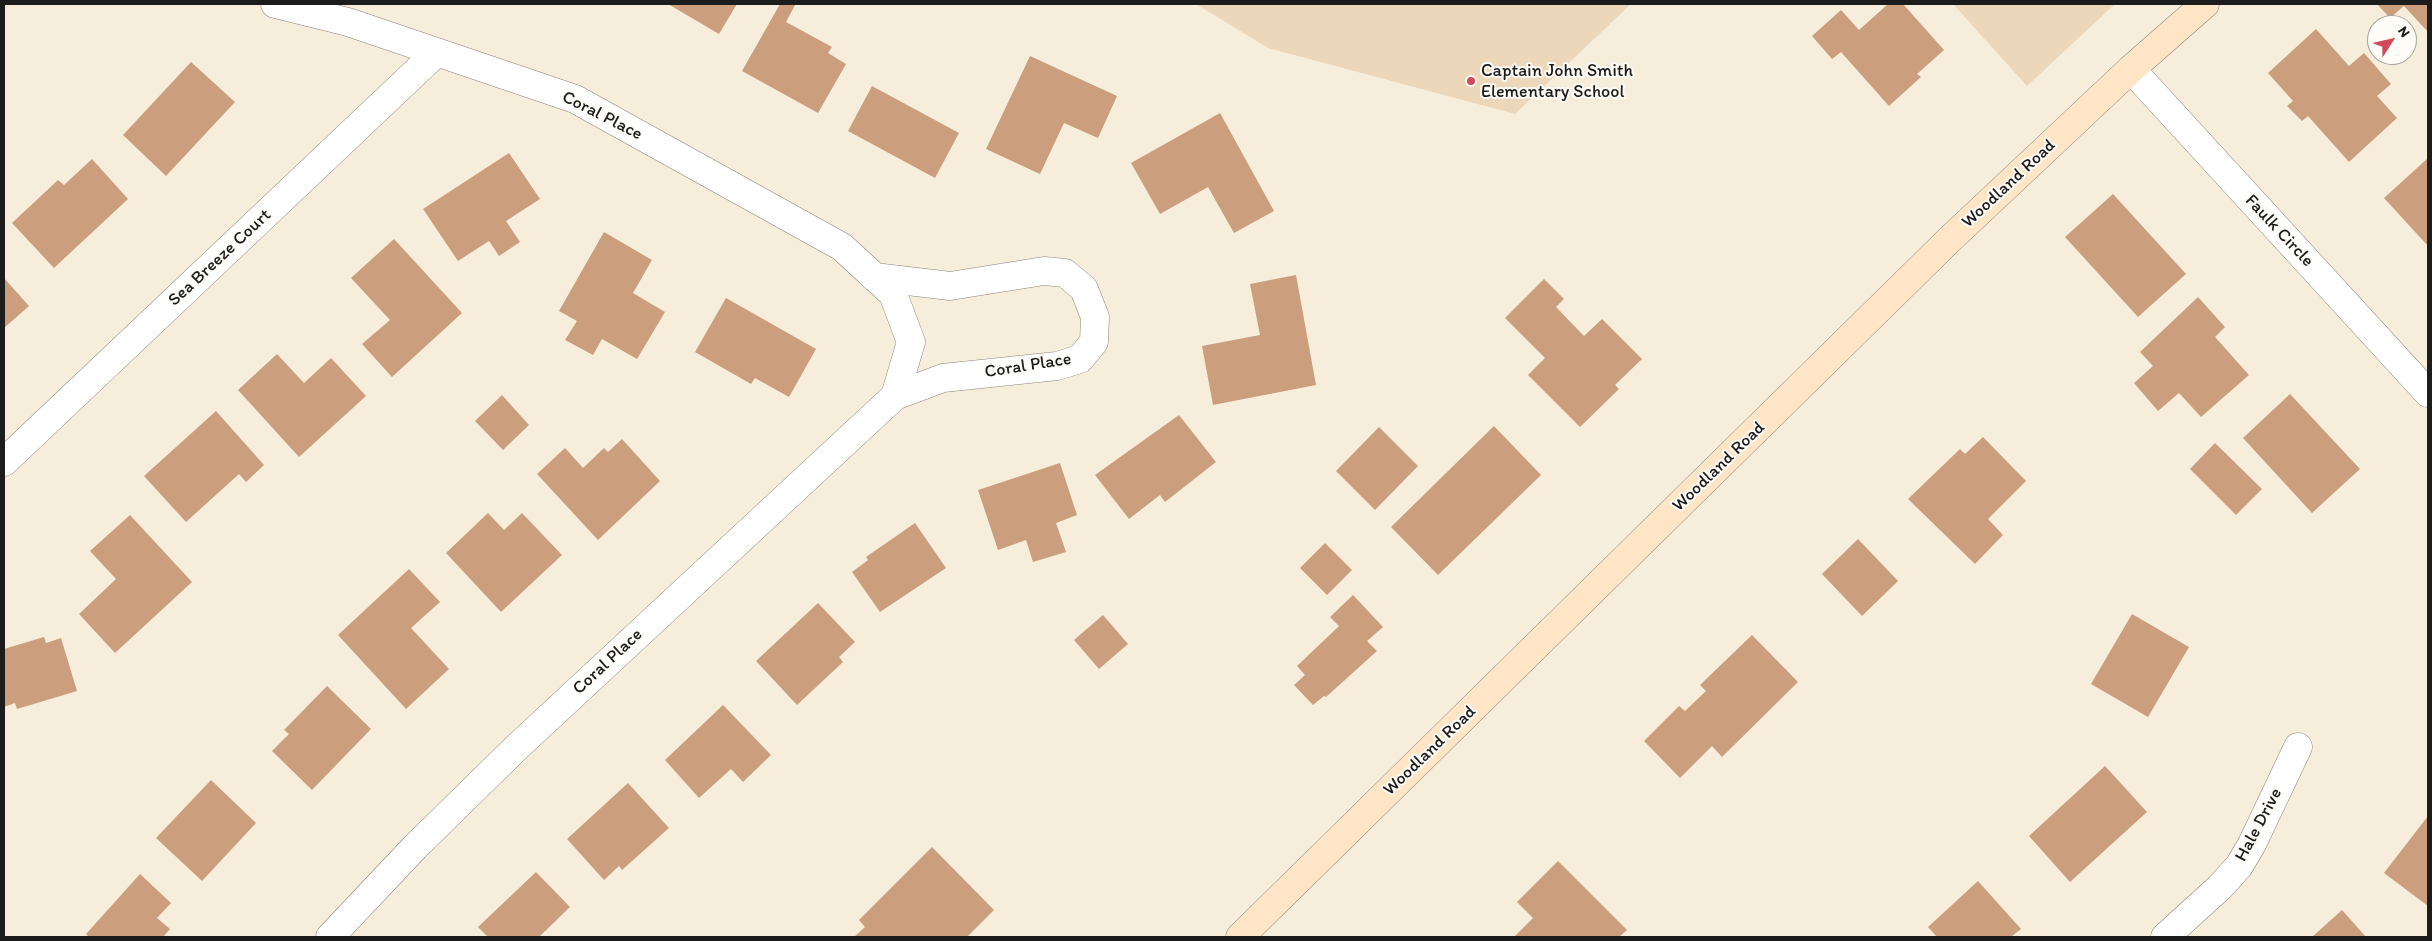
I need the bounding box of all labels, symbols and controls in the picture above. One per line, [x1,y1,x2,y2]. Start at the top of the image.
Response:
north arrow [2367,15,2417,65]
text: N [2394,23,2414,40]
place label: Captain John Smith Elementary School [1481,60,1633,102]
marker: Captain John Smith Elementary School [1465,75,1477,87]
street label: Coral Place [558,87,646,145]
street label: Woodland Road [1958,135,2060,233]
street label: Faulk Circle [2240,190,2318,272]
street label: Sea Breeze Court [164,205,276,311]
street label: Coral Place [983,348,1073,384]
street label: Woodland Road [1668,417,1770,517]
street label: Coral Place [569,624,647,700]
street label: Woodland Road [1379,701,1481,801]
street label: Hale Drive [2231,785,2287,865]

